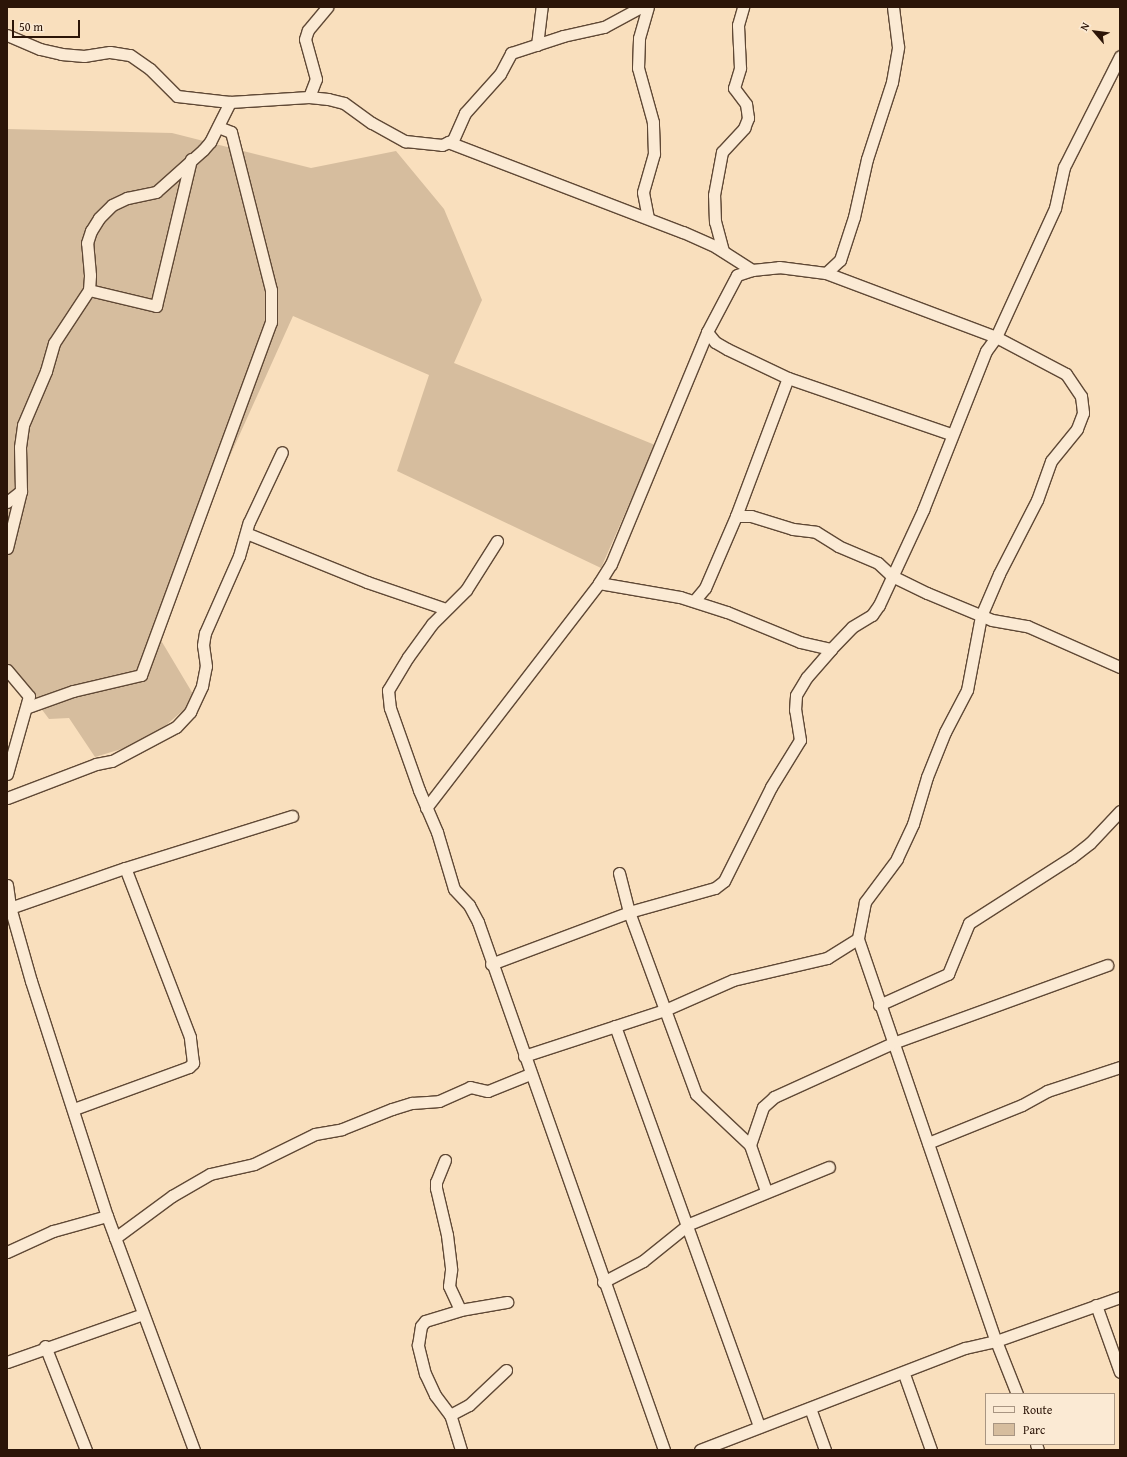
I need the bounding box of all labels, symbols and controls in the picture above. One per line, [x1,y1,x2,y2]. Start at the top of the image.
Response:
scale bar [14,12,82,38]
north arrow [1075,12,1115,52]
text: 50 m [19,18,43,35]
text: N [1076,19,1093,33]
legend [985,1393,1115,1445]
text: Route [1023,1401,1052,1418]
text: Parc [1023,1421,1045,1438]

